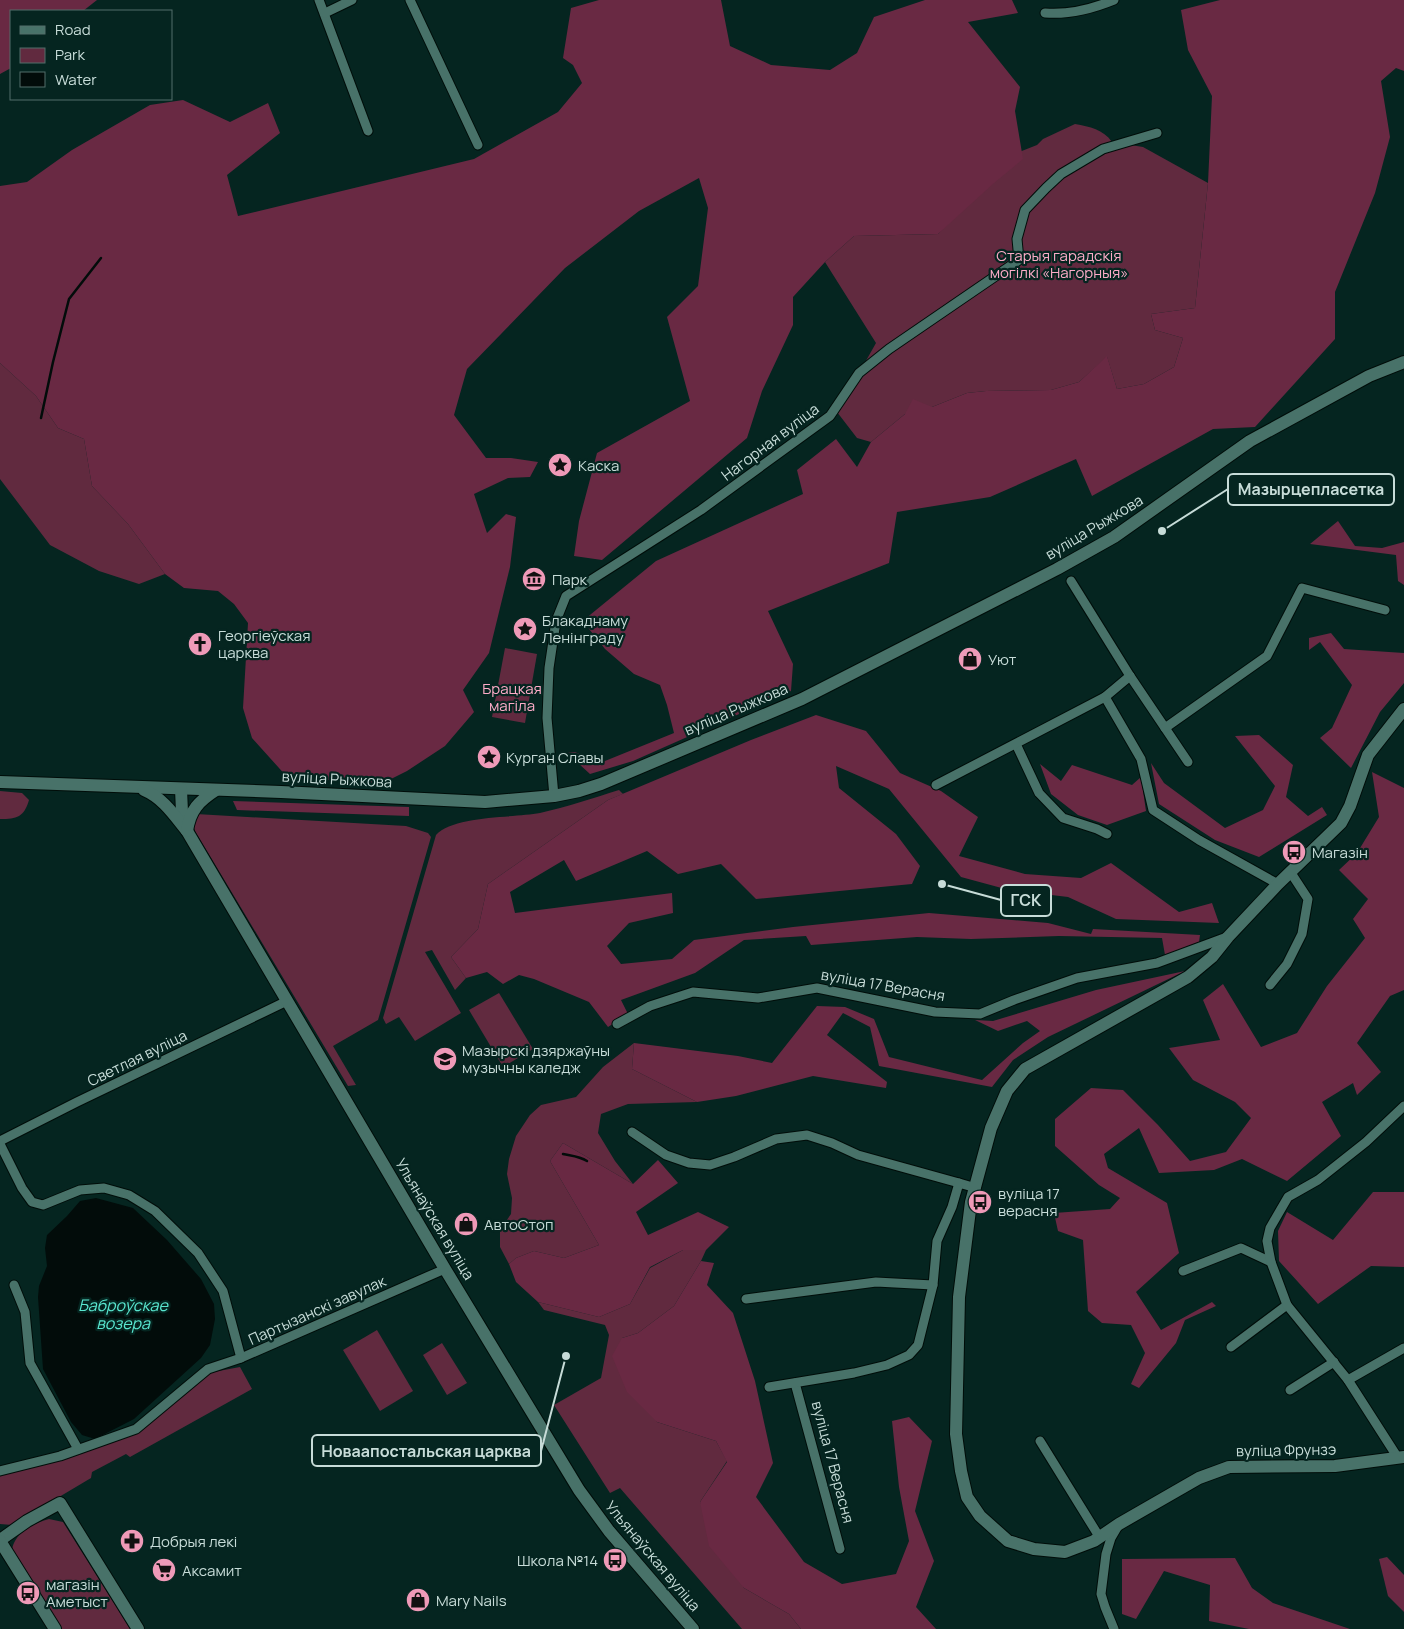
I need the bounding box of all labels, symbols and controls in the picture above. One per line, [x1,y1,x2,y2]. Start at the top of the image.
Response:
legend [10,10,172,100]
text: Road [55,19,91,40]
text: Park [55,44,85,65]
text: Water [55,69,97,90]
park label: Старыя гарадскія могілкі «Нагорныя» [990,245,1128,283]
street label: Нагорная вуліца [717,398,823,486]
place icon: Каска [547,452,573,478]
place label: Каска [578,455,619,476]
callout: Мазырцепласетка [1228,474,1394,505]
text: Мазырцепласетка [1238,478,1384,500]
street label: вуліца Рыжкова [1041,490,1147,564]
museum icon: Парк [521,566,547,592]
place label: Парк [552,569,588,590]
place label: Блакаднаму Ленінграду [542,610,628,648]
place icon: Блакаднаму Ленінграду [512,616,538,642]
place label: Георгіеўская царква [218,625,311,663]
church icon: Георгіеўская царква [187,631,213,657]
shop icon: Уют [957,646,983,672]
place label: Уют [988,649,1017,670]
park label: Брацкая магіла [482,678,542,716]
street label: вуліца Рыжкова [681,678,791,740]
place icon: Курган Славы [476,744,502,770]
place label: Курган Славы [506,747,604,768]
street label: вуліца Рыжкова [281,766,393,792]
bus stop icon: Магазін [1281,839,1307,865]
place label: Магазін [1312,842,1368,863]
callout: ГСК [1001,885,1051,916]
text: ГСК [1011,889,1042,911]
street label: вуліца 17 Верасня [819,964,947,1006]
street label: Светлая вуліца [84,1025,190,1091]
place label: Мазырскі дзяржаўны музычны каледж [462,1040,610,1078]
school or university icon: Мазырскі дзяржаўны музычны каледж [432,1046,458,1072]
street label: Ульянаўская вуліца [390,1154,480,1284]
place label: вуліца 17 верасня [998,1183,1060,1221]
bus stop icon: вуліца 17 верасня [967,1189,993,1215]
shop icon: АвтоСтоп [453,1211,479,1237]
place label: АвтоСтоп [484,1214,553,1235]
street label: Партызанскі завулак [245,1270,389,1350]
water label: Баброўскае возера [78,1294,169,1334]
street label: вуліца 17 Верасня [807,1399,859,1525]
callout: Новаапостальская царква [312,1435,541,1466]
street label: вуліца Фрунзэ [1236,1439,1336,1461]
text: Новаапостальская царква [321,1440,531,1462]
street label: Ульянаўская вуліца [601,1496,705,1616]
pharmacy icon: Добрыя лекi [119,1528,145,1554]
place label: Добрыя лекi [150,1531,237,1552]
bus stop icon: Школа №14 [602,1547,628,1573]
place label: Школа №14 [517,1550,598,1571]
supermarket icon: Аксамит [151,1557,177,1583]
place label: Аксамит [182,1560,242,1581]
place label: магазін Аметыст [46,1574,108,1612]
bus stop icon: магазін Аметыст [15,1580,41,1606]
shop icon: Mary Nails [405,1587,431,1613]
place label: Mary Nails [436,1590,507,1611]

